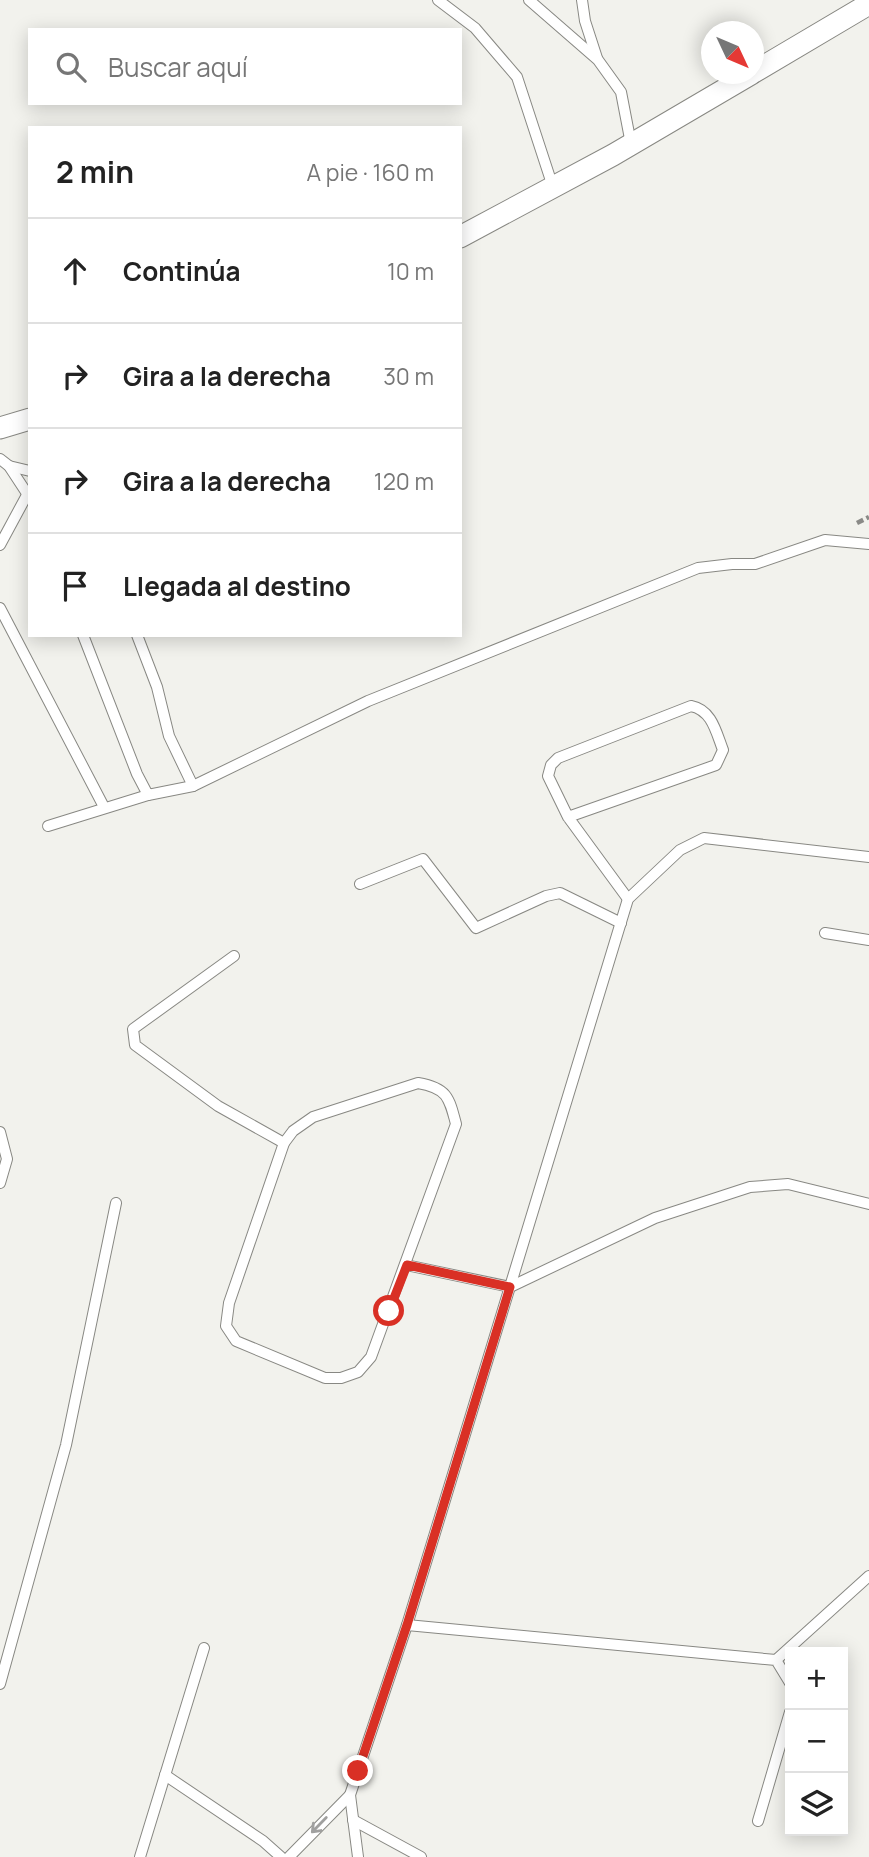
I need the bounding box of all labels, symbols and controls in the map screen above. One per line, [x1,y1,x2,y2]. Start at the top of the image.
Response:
north arrow [701,21,764,84]
search box [28,28,462,105]
icon: search [52,48,90,86]
text: Buscar aquí [108,49,248,85]
text: 2 min [56,151,134,192]
text: A pie · 160 m [307,156,434,188]
icon: ahead [56,252,94,290]
text: Continúa [123,253,241,289]
text: 10 m [387,255,434,287]
icon: right [56,357,94,395]
text: Gira a la derecha [123,358,331,394]
text: 30 m [383,360,434,392]
icon: right [56,462,94,500]
text: Gira a la derecha [123,463,331,499]
text: 120 m [374,465,434,497]
icon: arrive [56,567,94,605]
text: Llegada al destino [123,568,351,604]
route start [373,1295,404,1326]
map controls [785,1647,848,1836]
button: + [785,1647,848,1710]
button: − [785,1710,848,1773]
route end [342,1755,373,1786]
button: layers [785,1773,848,1836]
one-way arrow [310,1816,327,1833]

